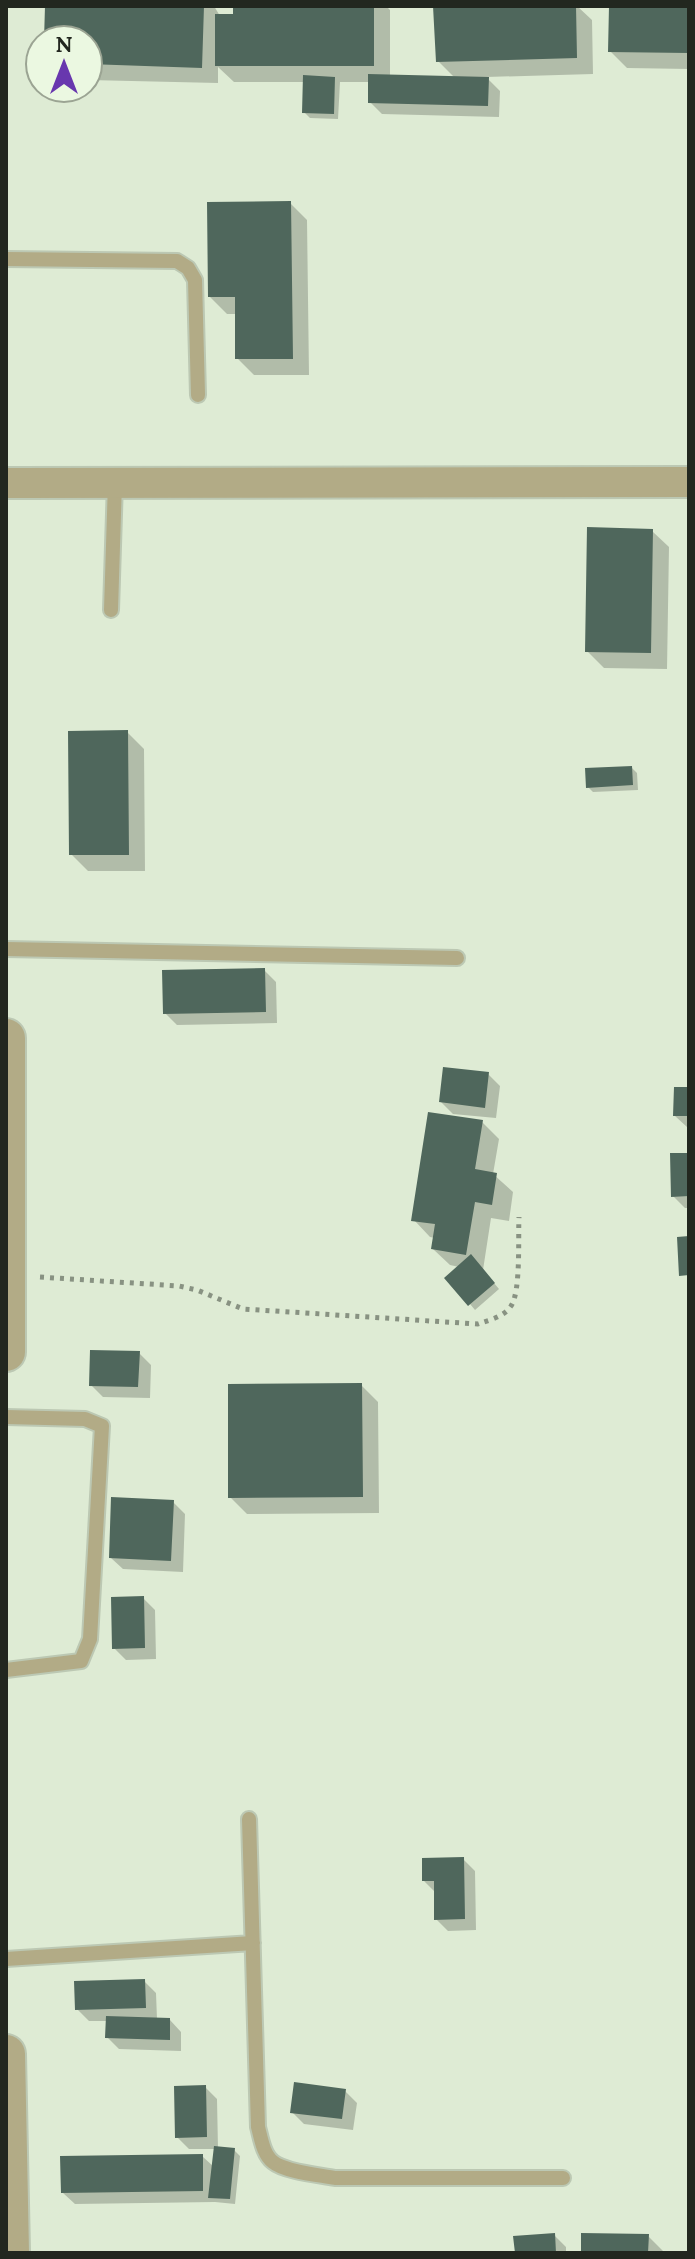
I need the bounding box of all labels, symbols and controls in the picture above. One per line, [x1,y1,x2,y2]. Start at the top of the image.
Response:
north arrow [24,24,104,104]
text: N [55,30,73,58]

